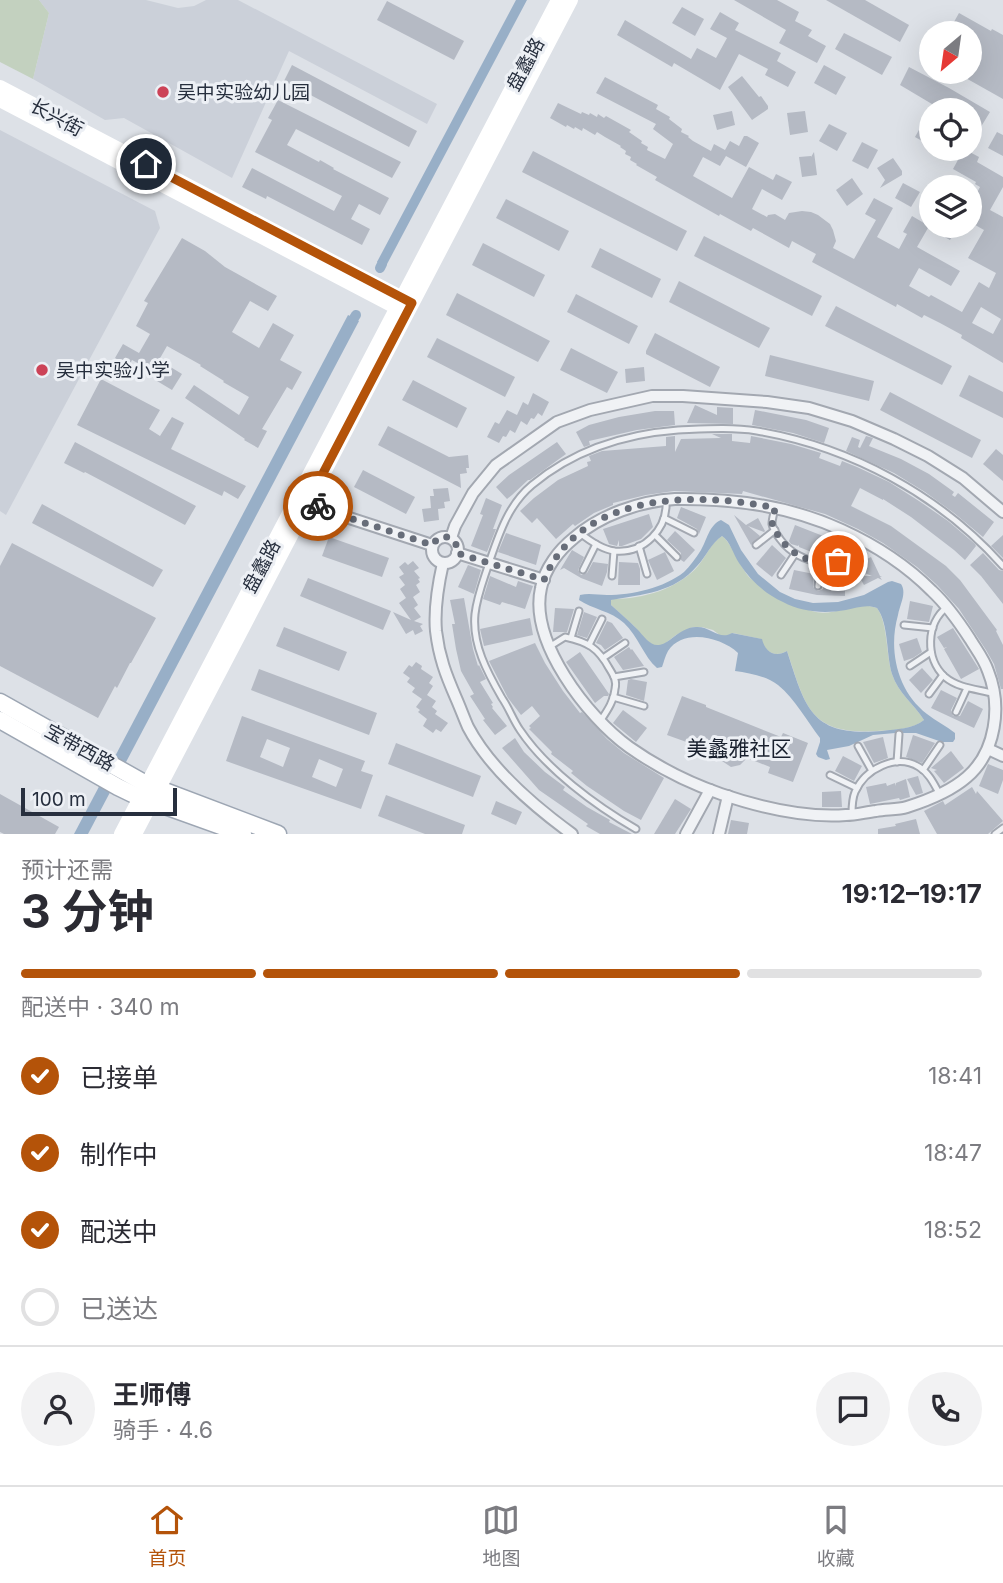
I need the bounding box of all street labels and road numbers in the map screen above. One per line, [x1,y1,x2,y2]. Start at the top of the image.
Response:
street label: 盘蠡路 [502,34,549,95]
street label: 长兴街 [26,94,87,141]
street label: 盘蠡路 [238,536,285,597]
street label: 宝带西路 [41,719,119,776]

